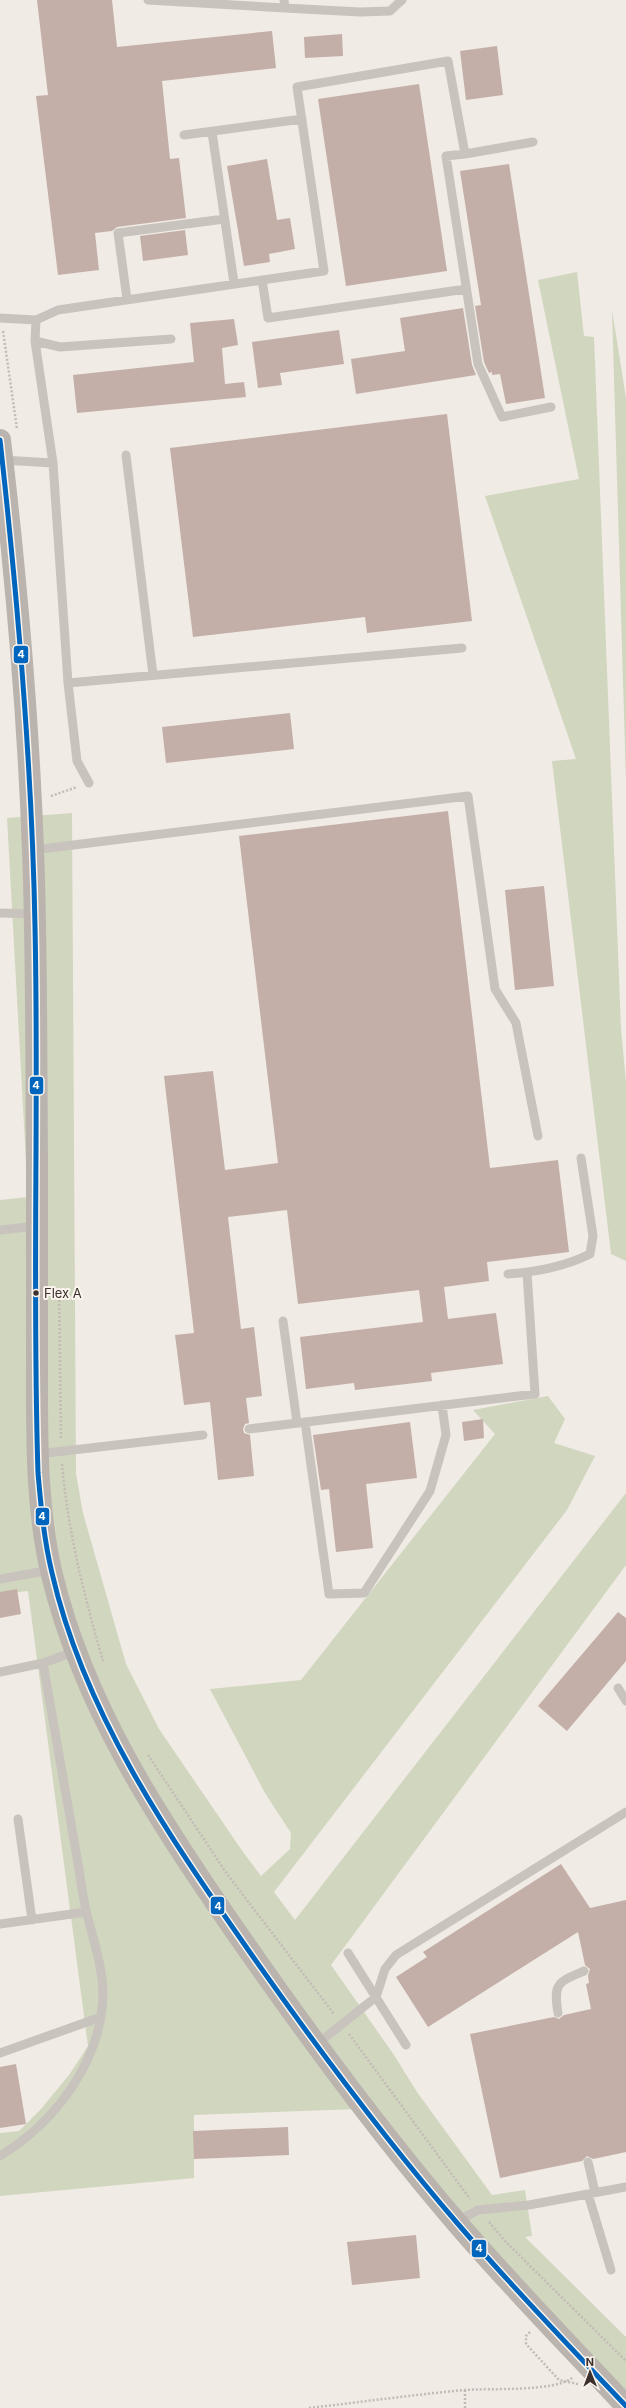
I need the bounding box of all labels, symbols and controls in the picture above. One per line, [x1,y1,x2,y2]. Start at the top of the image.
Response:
line badge: 4 [13,645,29,664]
text: 4 [17,647,25,661]
line badge: 4 [29,1076,44,1095]
text: 4 [32,1078,40,1092]
place label: Flex A [44,1285,82,1301]
marker: Flex A [31,1288,41,1298]
line badge: 4 [35,1507,50,1526]
text: 4 [38,1509,46,1523]
line badge: 4 [210,1896,225,1915]
text: 4 [214,1899,222,1913]
line badge: 4 [471,2239,487,2258]
text: 4 [475,2241,483,2255]
north arrow [570,2352,610,2392]
text: N [586,2355,594,2369]

